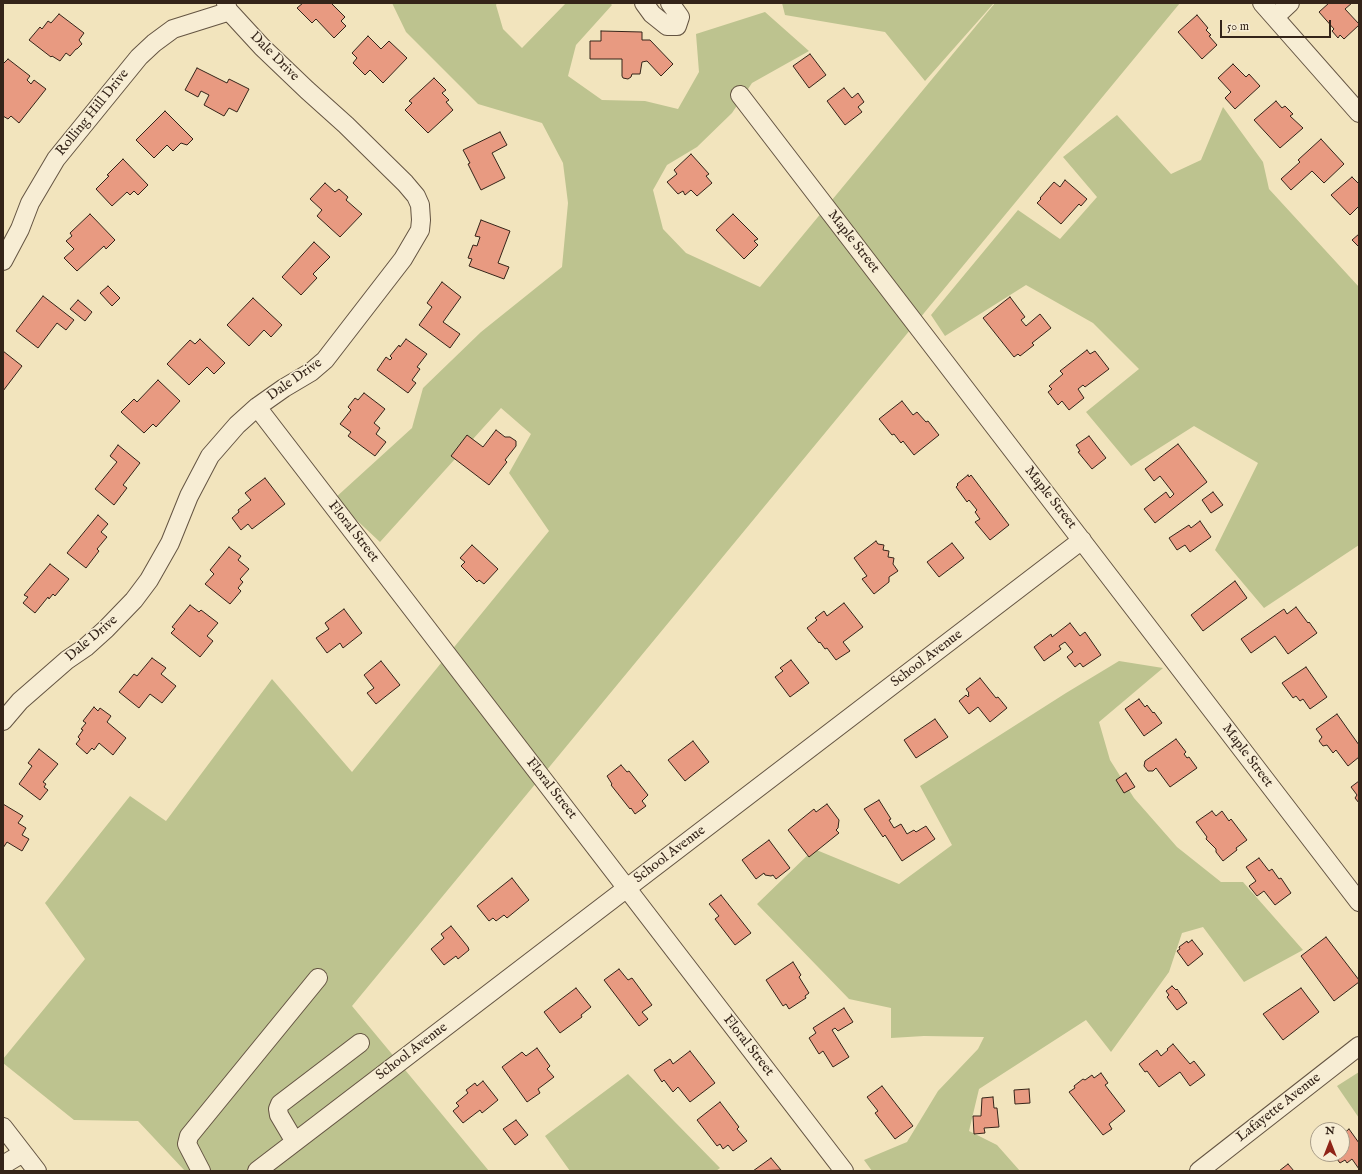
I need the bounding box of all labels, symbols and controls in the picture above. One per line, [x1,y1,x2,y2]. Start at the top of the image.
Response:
scale bar [1222,12,1333,38]
text: 50 m [1227,19,1249,34]
street label: Dale Drive [246,29,302,85]
street label: Rolling Hill Drive [53,66,133,160]
street label: Maple Street [823,207,883,277]
street label: Dale Drive [264,355,326,405]
street label: Maple Street [1020,463,1080,533]
street label: Floral Street [324,498,382,566]
street label: Dale Drive [62,612,122,666]
street label: School Avenue [888,627,966,691]
street label: Maple Street [1218,721,1276,791]
street label: Floral Street [522,755,580,823]
street label: School Avenue [631,823,709,887]
street label: Floral Street [719,1012,777,1080]
street label: School Avenue [373,1020,451,1084]
street label: Lafayette Avenue [1234,1070,1324,1146]
north arrow [1310,1122,1350,1162]
text: N [1325,1124,1335,1138]

